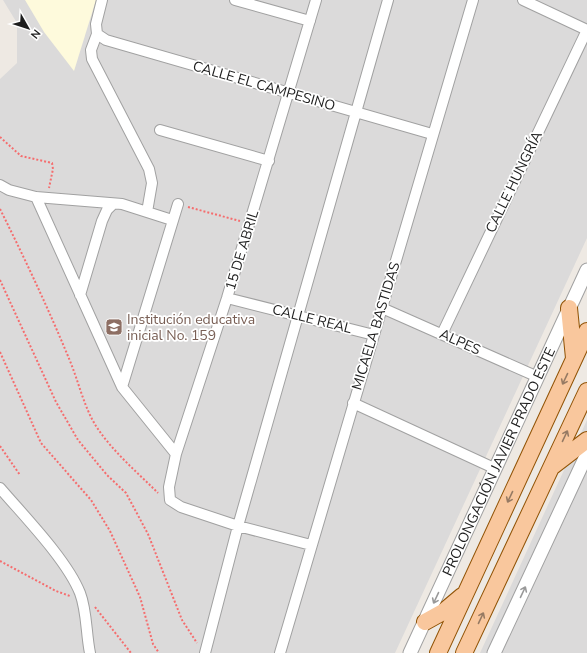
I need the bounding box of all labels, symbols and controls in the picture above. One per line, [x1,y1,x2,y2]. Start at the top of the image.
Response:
north arrow [8,8,48,48]
text: N [27,26,44,42]
street label: CALLE EL CAMPESINO [191,57,337,115]
street label: CALLE HUNGRÍA [481,128,547,236]
street label: 15 DE ABRIL [221,207,263,292]
street label: MICAELA BASTIDAS [347,259,405,392]
street label: CALLE REAL [270,300,354,338]
place label: Institución educativa inicial No. 159 [127,310,255,345]
school or university icon: Institución educativa inicial No. 159 [104,317,124,337]
street label: ALPES [436,325,484,360]
street label: PROLONGACIÓN JAVIER PRADO ESTE [438,344,560,579]
one-way arrow [561,373,568,385]
one-way arrow [562,431,569,443]
one-way arrow [506,491,513,503]
one-way arrow [520,587,527,599]
one-way arrow [432,592,439,604]
one-way arrow [478,612,485,624]

